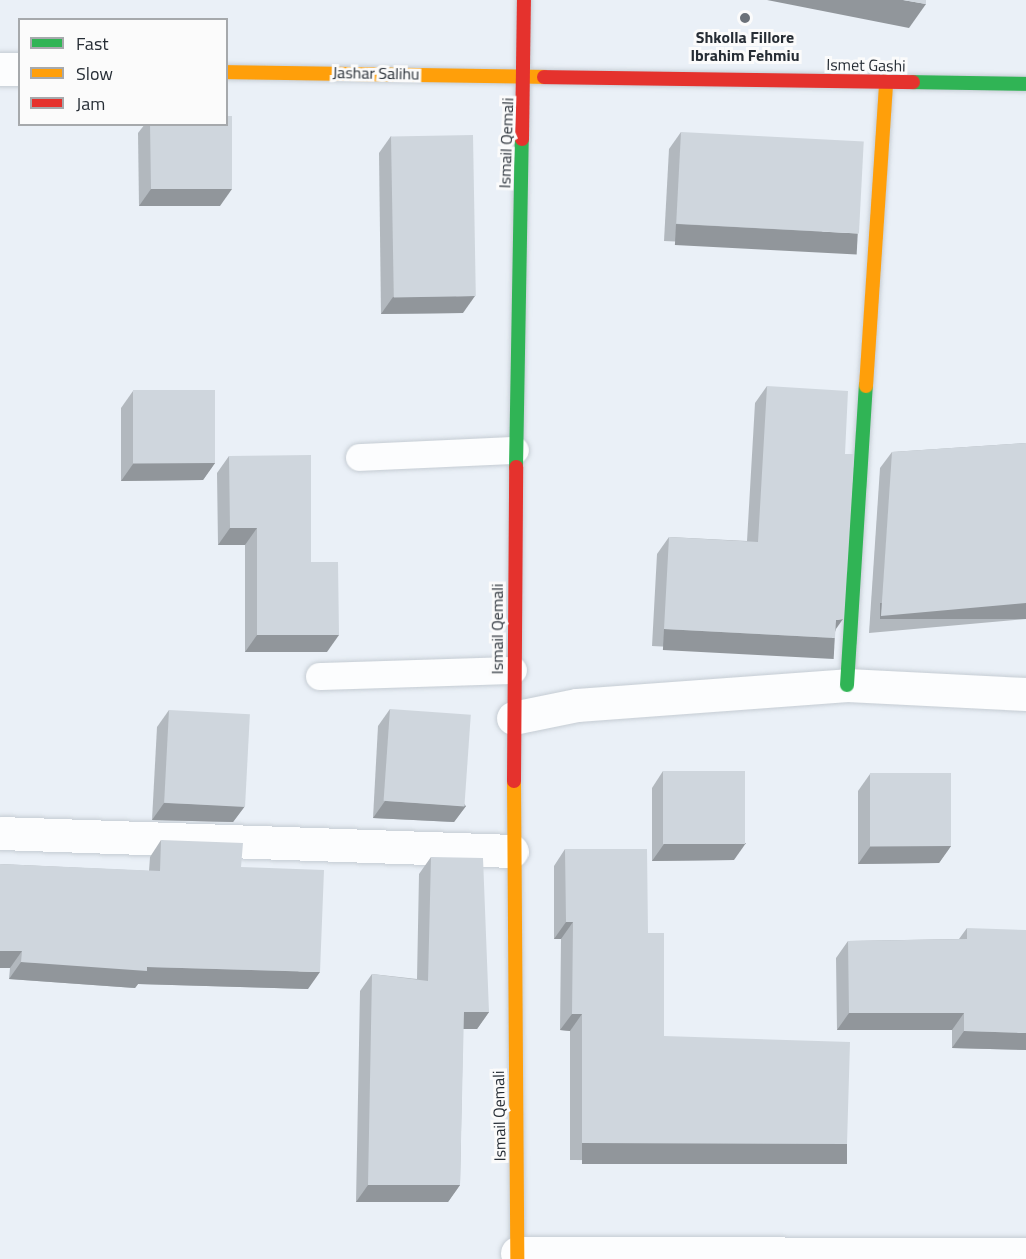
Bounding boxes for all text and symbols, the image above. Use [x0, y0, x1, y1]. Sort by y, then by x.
marker: Shkolla Fillore Ibrahim Fehmiu [738, 11, 752, 25]
legend [18, 18, 228, 126]
place label: Shkolla Fillore Ibrahim Fehmiu [691, 27, 799, 65]
text: Fast [76, 30, 109, 57]
street label: Ismet Gashi [826, 55, 906, 75]
text: Slow [76, 60, 113, 87]
street label: Jashar Salihu [332, 63, 420, 83]
text: Jam [76, 90, 105, 117]
street label: Ismail Qemali [495, 97, 517, 189]
street label: Ismail Qemali [487, 584, 507, 674]
street label: Ismail Qemali [489, 1070, 509, 1162]

